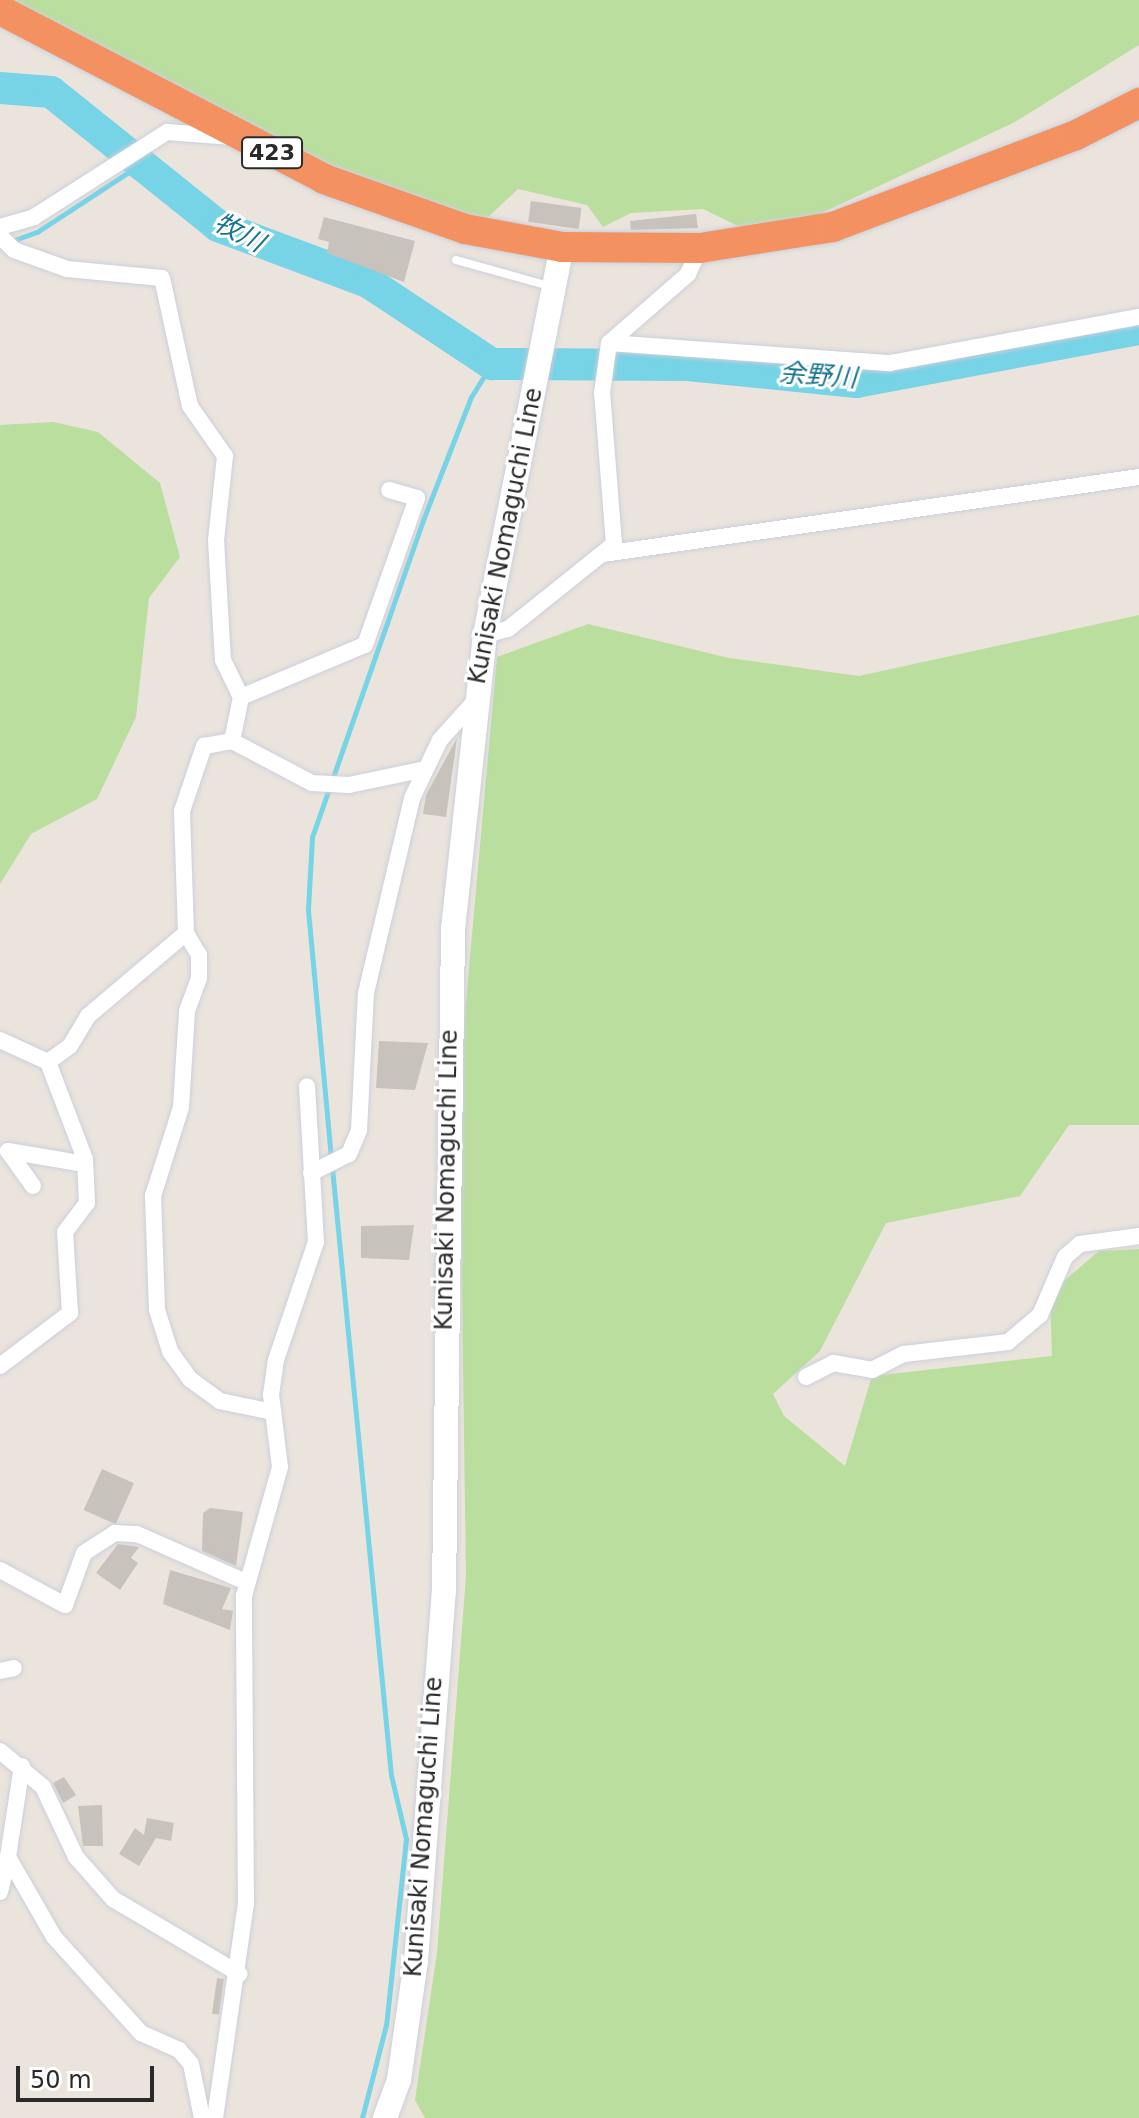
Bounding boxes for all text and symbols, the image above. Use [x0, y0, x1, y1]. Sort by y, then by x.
road number: 423 [240, 135, 304, 171]
water label: 牧川 [209, 207, 269, 259]
water label: 余野川 [778, 358, 858, 394]
street label: Kunisaki Nomaguchi Line [463, 386, 549, 686]
street label: Kunisaki Nomaguchi Line [430, 1029, 464, 1331]
street label: Kunisaki Nomaguchi Line [399, 1676, 449, 1978]
scale bar [20, 2050, 158, 2100]
text: 50 m [30, 2066, 92, 2094]

